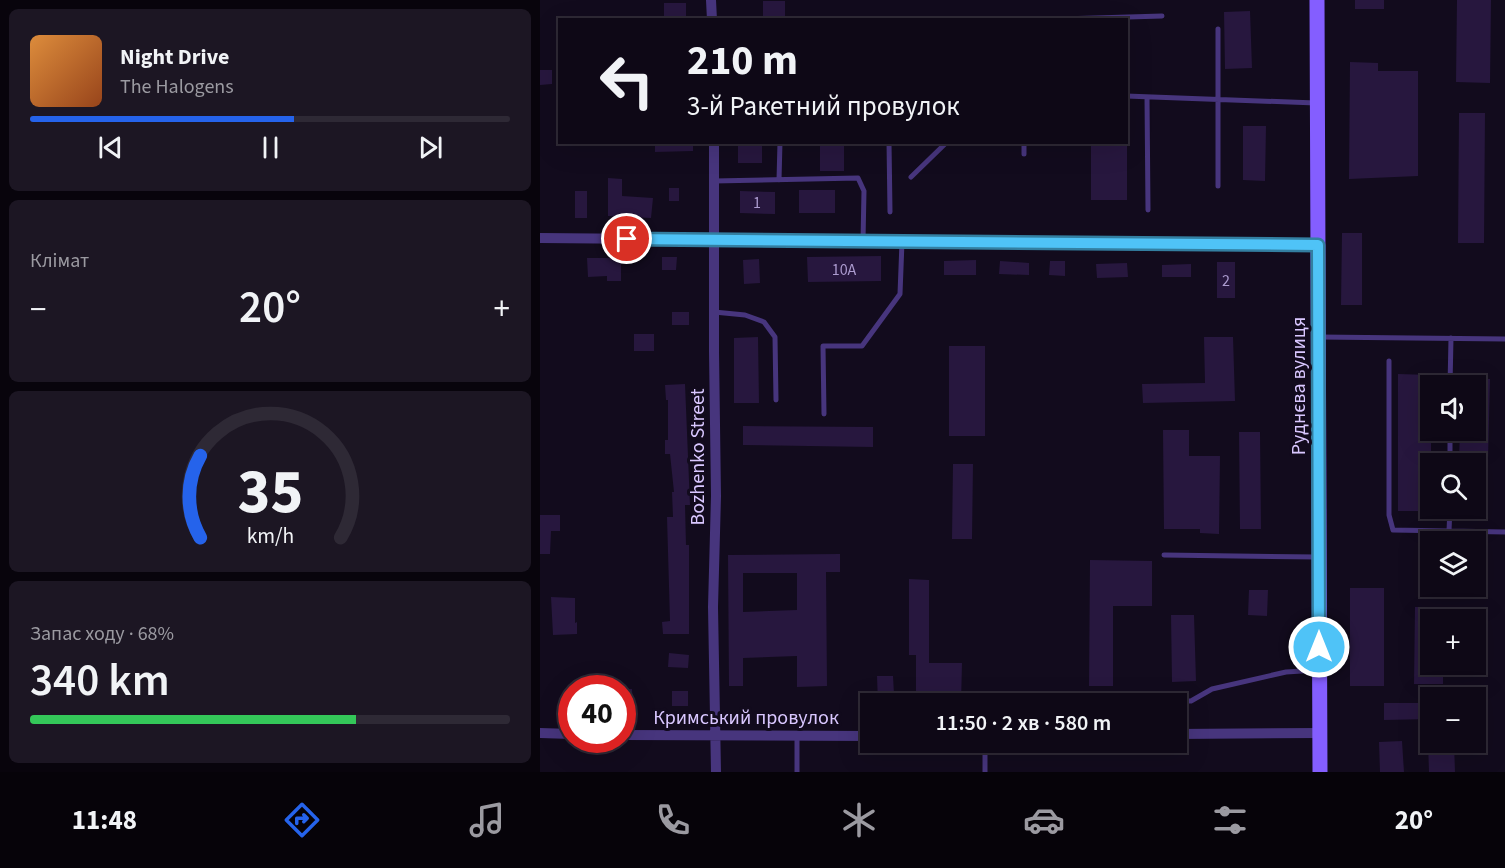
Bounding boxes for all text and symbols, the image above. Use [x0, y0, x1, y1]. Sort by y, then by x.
text: 210 m [687, 31, 798, 91]
text: Night Drive [120, 41, 229, 73]
icon: left [588, 42, 666, 120]
text: The Halogens [120, 73, 234, 101]
text: 3-й Ракетний провулок [687, 87, 960, 126]
icon: previous [94, 131, 127, 164]
icon: pause [254, 131, 287, 164]
icon: next [414, 131, 447, 164]
house number: 1 [753, 192, 761, 214]
pin [601, 213, 652, 264]
icon: arrive [610, 222, 643, 255]
text: Клімат [30, 247, 89, 275]
house number: 10А [832, 259, 857, 281]
house number: 2 [1222, 270, 1230, 292]
text: 20° [239, 276, 301, 340]
text: − [30, 286, 46, 333]
text: + [494, 286, 510, 333]
street label: Руднєва вулиця [1285, 317, 1313, 455]
map controls [1420, 375, 1486, 753]
button: sound [1420, 375, 1486, 441]
street label: Bozhenko Street [684, 388, 712, 526]
text: 35 [237, 449, 303, 538]
button: search [1420, 453, 1486, 519]
text: km/h [246, 522, 294, 553]
button: layers [1420, 531, 1486, 597]
button: + [1420, 609, 1486, 675]
position arrow [1287, 615, 1351, 679]
text: Запас ходу · 68% [30, 620, 174, 648]
text: 340 km [30, 649, 170, 713]
speed limit sign: 40 [558, 675, 636, 753]
button: − [1420, 687, 1486, 753]
street label: Кримський провулок [653, 704, 839, 732]
text: 11:50 · 2 хв · 580 m [936, 707, 1111, 739]
icon: directions [281, 799, 323, 841]
icon: music [466, 799, 508, 841]
icon: phone [652, 799, 694, 841]
icon: climate [838, 799, 880, 841]
icon: car [1023, 799, 1065, 841]
icon: filters [1209, 799, 1251, 841]
text: 11:48 [72, 801, 137, 840]
text: 20° [1395, 801, 1433, 840]

